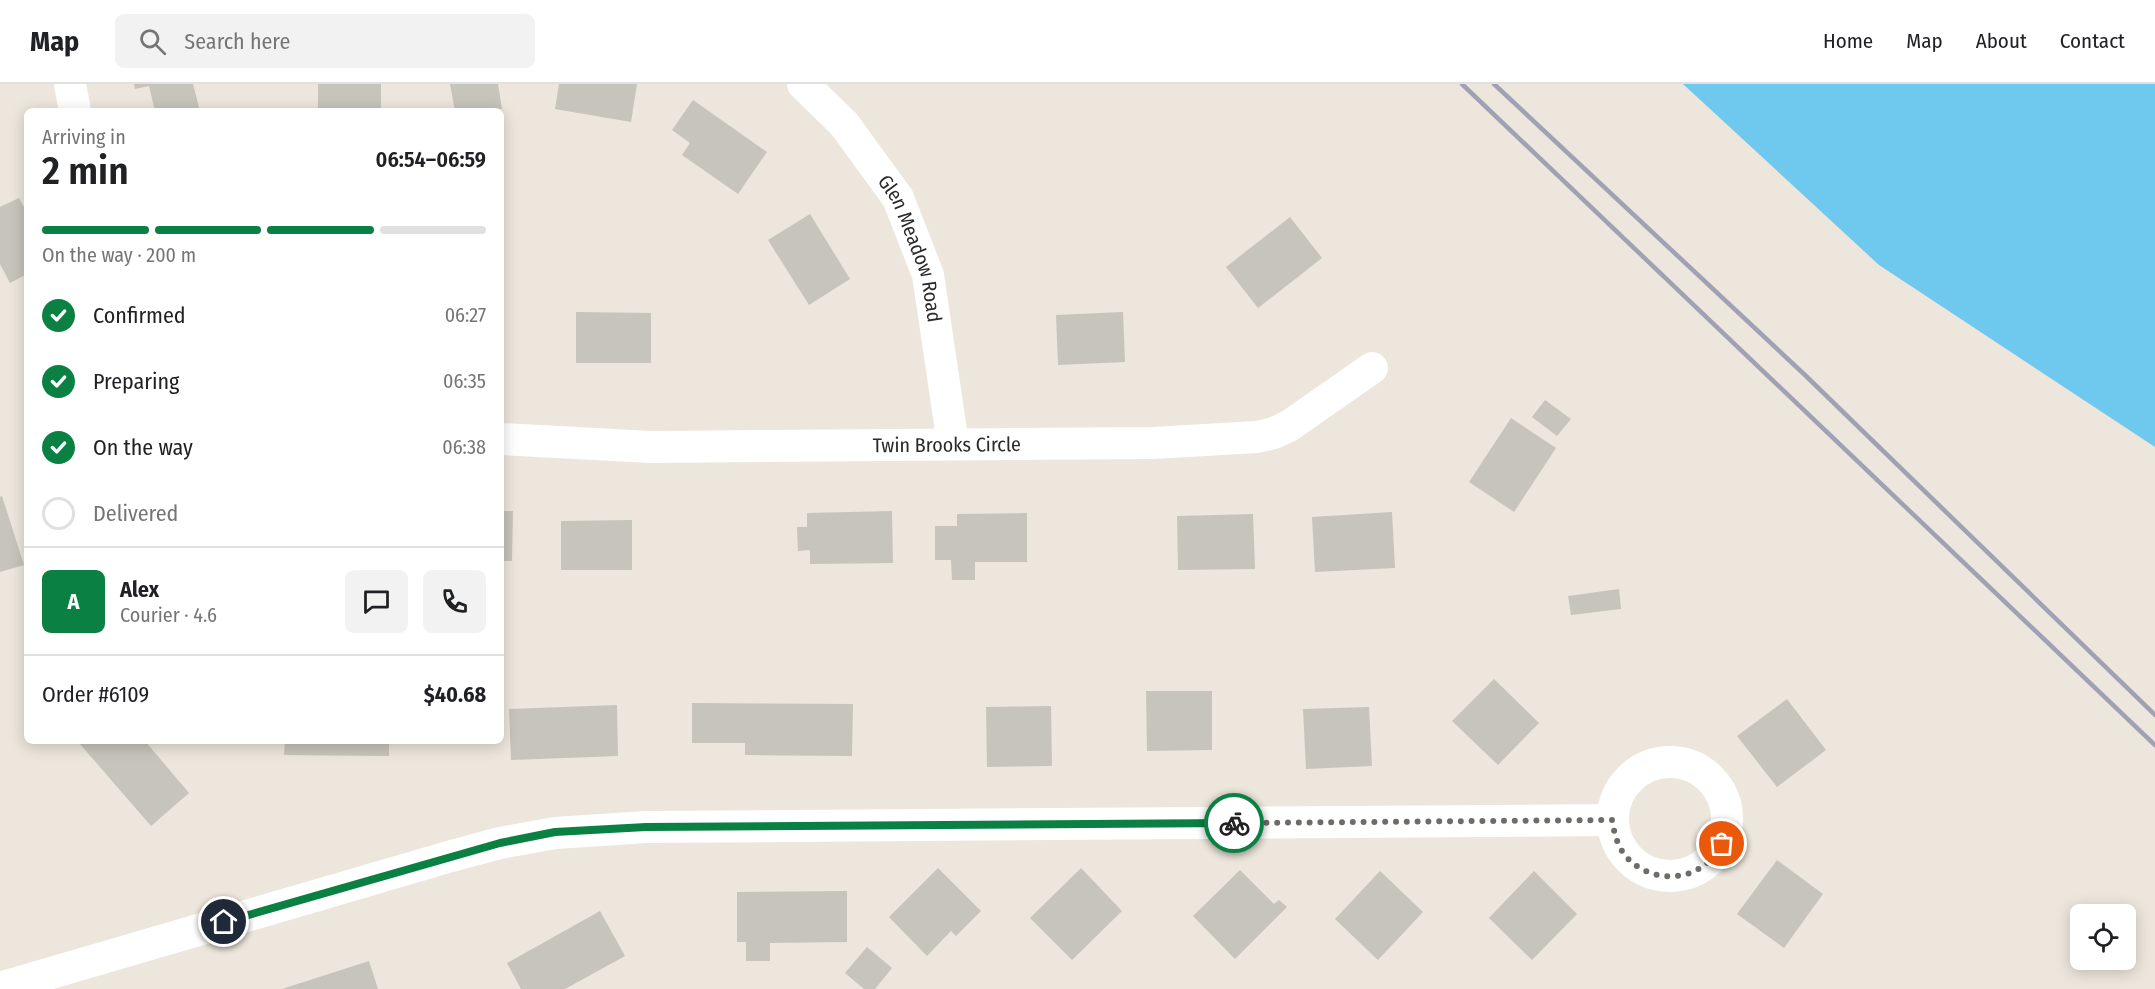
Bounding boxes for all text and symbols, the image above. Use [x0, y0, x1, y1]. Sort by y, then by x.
search box [115, 14, 535, 68]
text: Map [30, 25, 79, 58]
icon: search [136, 25, 169, 58]
text: Search here [184, 28, 290, 55]
text: Home [1823, 28, 1873, 54]
text: Map [1906, 28, 1943, 54]
text: About [1976, 28, 2027, 54]
text: Contact [2060, 28, 2125, 54]
text: Arriving in [42, 125, 126, 149]
text: 06:54–06:59 [376, 146, 486, 173]
text: 2 min [42, 148, 129, 194]
street label: Glen Meadow Road [873, 170, 947, 324]
text: On the way · 200 m [42, 243, 196, 267]
icon: check [42, 299, 75, 332]
text: Confirmed [93, 302, 186, 329]
text: 06:27 [445, 303, 486, 327]
icon: check [42, 365, 75, 398]
text: Preparing [93, 368, 179, 395]
text: 06:35 [443, 369, 486, 393]
icon: check [42, 431, 75, 464]
street label: Twin Brooks Circle [873, 432, 1021, 457]
text: On the way [93, 434, 193, 461]
text: 06:38 [442, 435, 486, 459]
text: Delivered [93, 500, 178, 527]
button: chat [345, 570, 408, 633]
button: phone [423, 570, 486, 633]
text: Alex [120, 576, 159, 603]
text: A [68, 588, 79, 615]
text: Courier · 4.6 [120, 603, 217, 627]
text: Order #6109 [42, 681, 149, 708]
text: $40.68 [424, 681, 486, 708]
courier [1204, 793, 1264, 853]
icon: bike [1218, 807, 1251, 840]
pin [1696, 818, 1747, 869]
icon: bag [1705, 827, 1738, 860]
pin [198, 896, 249, 947]
map controls [2070, 904, 2136, 970]
button: locate [2070, 904, 2136, 970]
icon: home [207, 905, 240, 938]

